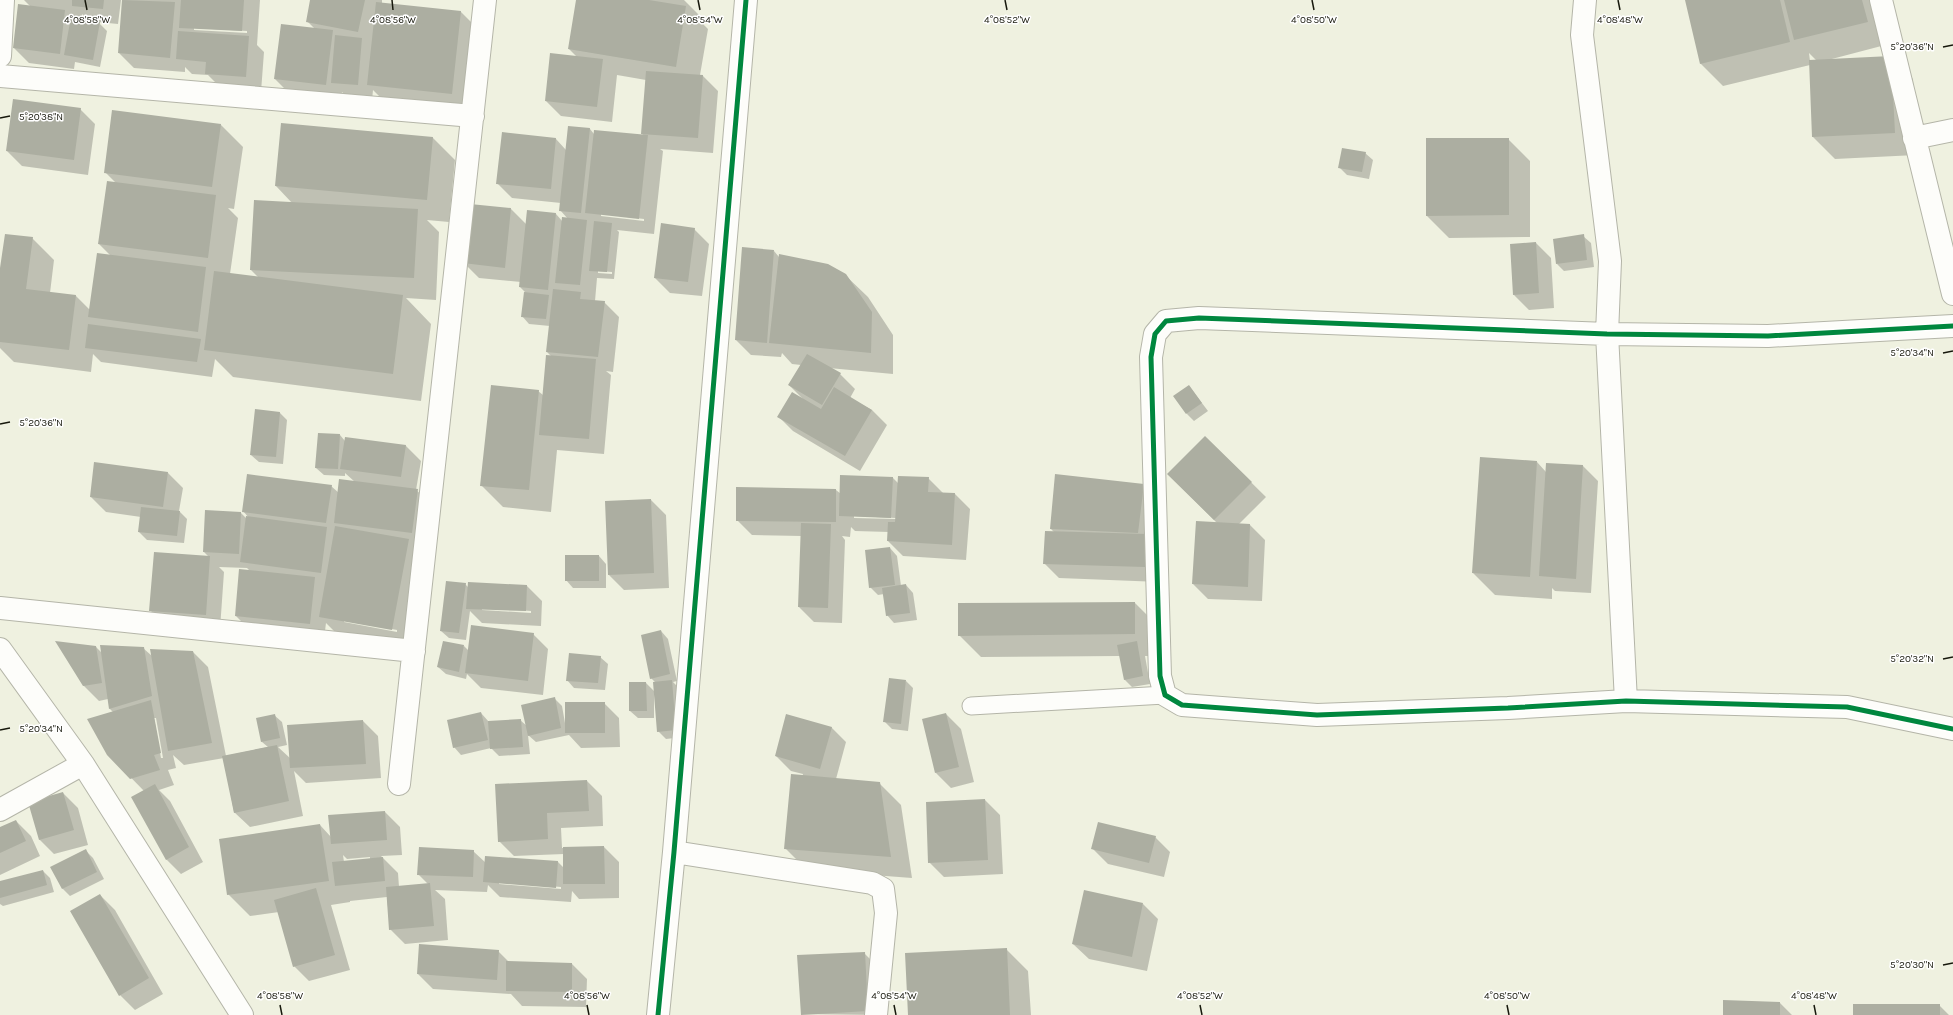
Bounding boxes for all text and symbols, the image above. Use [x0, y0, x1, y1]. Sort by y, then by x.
text: 4°08'58"W [64, 14, 110, 26]
text: 4°08'56"W [370, 14, 416, 26]
text: 4°08'54"W [677, 14, 723, 26]
text: 4°08'52"W [984, 14, 1030, 26]
text: 4°08'50"W [1291, 14, 1337, 26]
text: 4°08'48"W [1597, 14, 1643, 26]
text: 5°20'36"N [1890, 41, 1934, 53]
text: 5°20'38"N [19, 111, 63, 123]
text: 5°20'34"N [1890, 347, 1934, 359]
text: 5°20'36"N [19, 417, 63, 429]
text: 5°20'32"N [1890, 653, 1934, 665]
text: 5°20'34"N [19, 723, 63, 735]
text: 5°20'30"N [1890, 959, 1934, 971]
text: 4°08'58"W [257, 990, 303, 1002]
text: 4°08'56"W [564, 990, 610, 1002]
text: 4°08'54"W [871, 990, 917, 1002]
text: 4°08'52"W [1177, 990, 1223, 1002]
text: 4°08'50"W [1484, 990, 1530, 1002]
text: 4°08'48"W [1791, 990, 1837, 1002]

